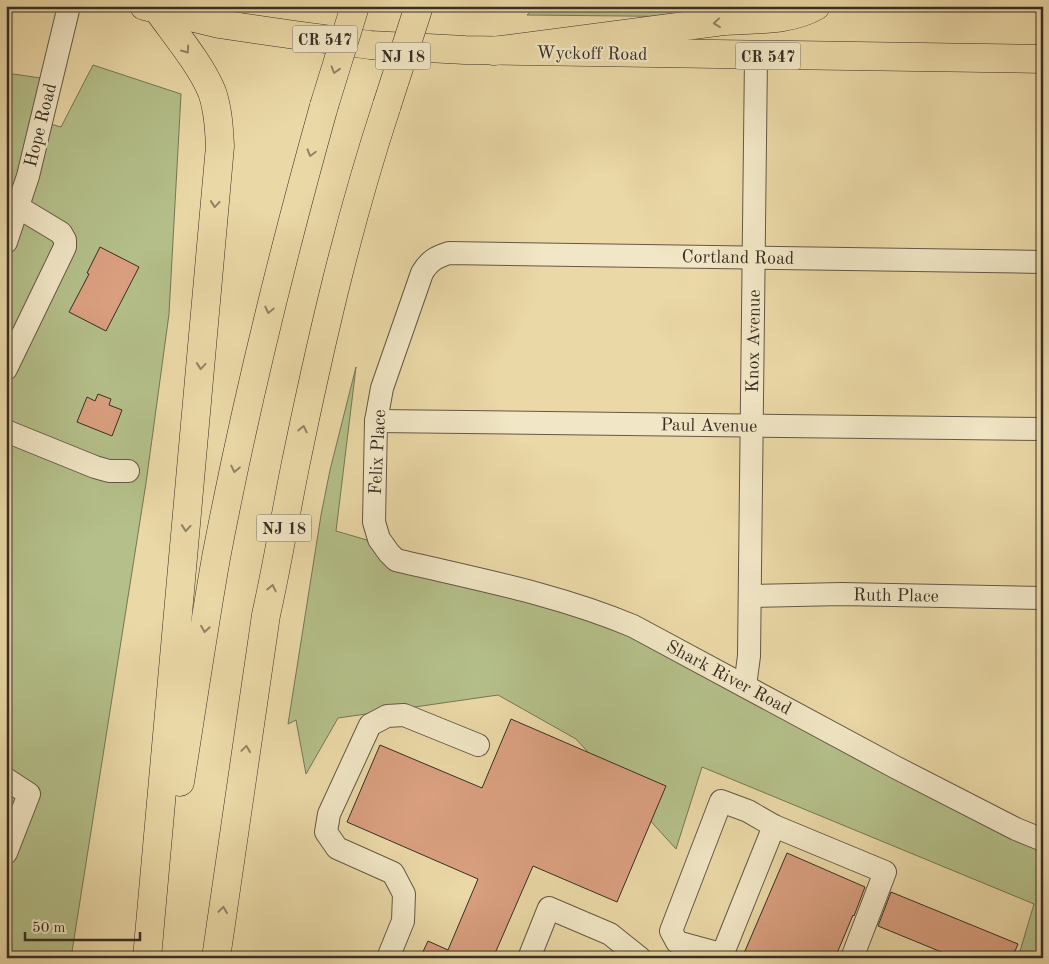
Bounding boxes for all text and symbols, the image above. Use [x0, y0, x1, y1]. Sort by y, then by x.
one-way arrow [713, 17, 721, 28]
road number: CR 547 [292, 26, 358, 52]
road number: NJ 18 [376, 42, 430, 70]
road number: CR 547 [736, 42, 800, 70]
one-way arrow [180, 44, 189, 54]
street label: Wyckoff Road [536, 44, 648, 64]
one-way arrow [331, 65, 341, 73]
street label: Hope Road [22, 81, 60, 169]
one-way arrow [306, 149, 316, 157]
one-way arrow [210, 201, 221, 209]
street label: Cortland Road [681, 248, 794, 268]
street label: Knox Avenue [744, 289, 764, 393]
one-way arrow [264, 306, 275, 315]
one-way arrow [195, 362, 206, 370]
street label: Felix Place [367, 409, 389, 495]
street label: Paul Avenue [660, 416, 758, 436]
one-way arrow [298, 425, 308, 433]
one-way arrow [230, 465, 240, 474]
road number: NJ 18 [256, 514, 312, 542]
one-way arrow [181, 524, 192, 532]
one-way arrow [266, 584, 277, 593]
street label: Ruth Place [853, 586, 939, 606]
one-way arrow [200, 624, 210, 633]
street label: Shark River Road [663, 637, 794, 718]
one-way arrow [241, 744, 251, 753]
one-way arrow [217, 905, 227, 914]
scale bar [25, 909, 140, 941]
text: 50 m [32, 921, 66, 936]

